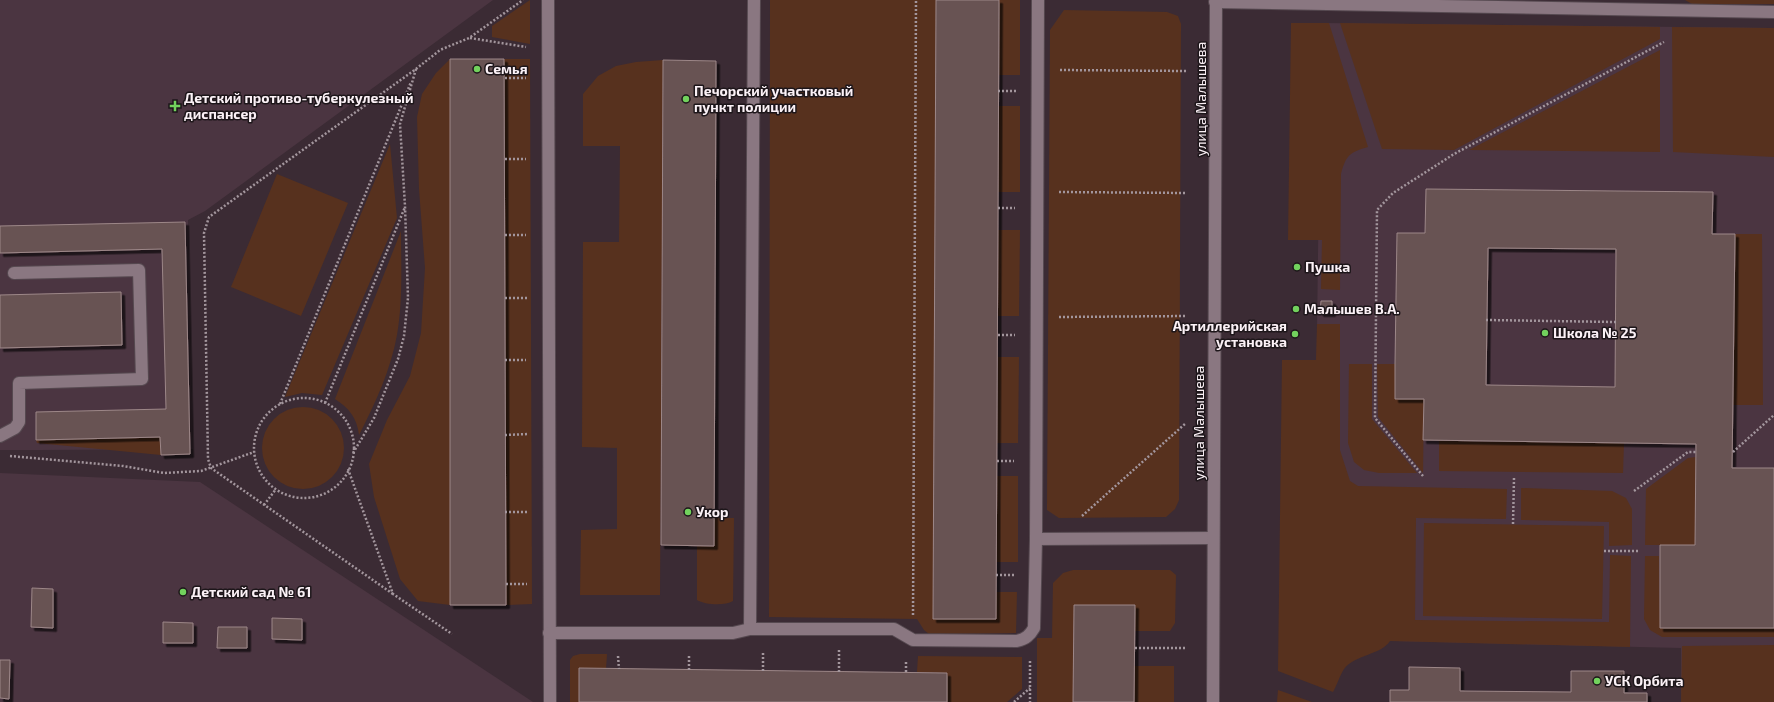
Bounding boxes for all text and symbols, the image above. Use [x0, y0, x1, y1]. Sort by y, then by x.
street label: улица Малышева [1192, 42, 1209, 156]
place label: Семья [485, 60, 528, 77]
marker: Семья [472, 64, 482, 74]
place label: Печорский участковый пункт полиции [694, 82, 853, 115]
place label: Детский противо-туберкулезный диспансер [184, 89, 414, 122]
marker: Печорский участковый пункт полиции [681, 94, 691, 104]
marker: Детский противо-туберкулезный диспансер [169, 100, 181, 112]
place label: Пушка [1305, 258, 1350, 275]
marker: Пушка [1292, 262, 1302, 272]
place label: Малышев В.А. [1304, 300, 1400, 317]
marker: Малышев В.А. [1291, 304, 1301, 314]
place label: Артиллерийская установка [1173, 317, 1287, 350]
place label: Школа № 25 [1553, 324, 1637, 341]
marker: Школа № 25 [1540, 328, 1550, 338]
marker: Артиллерийская установка [1290, 329, 1300, 339]
street label: улица Малышева [1190, 366, 1207, 480]
place label: Укор [696, 503, 728, 520]
marker: Укор [683, 507, 693, 517]
place label: Детский сад № 61 [191, 583, 311, 600]
marker: Детский сад № 61 [178, 587, 188, 597]
place label: УСК Орбита [1605, 672, 1684, 689]
marker: УСК Орбита [1592, 676, 1602, 686]

